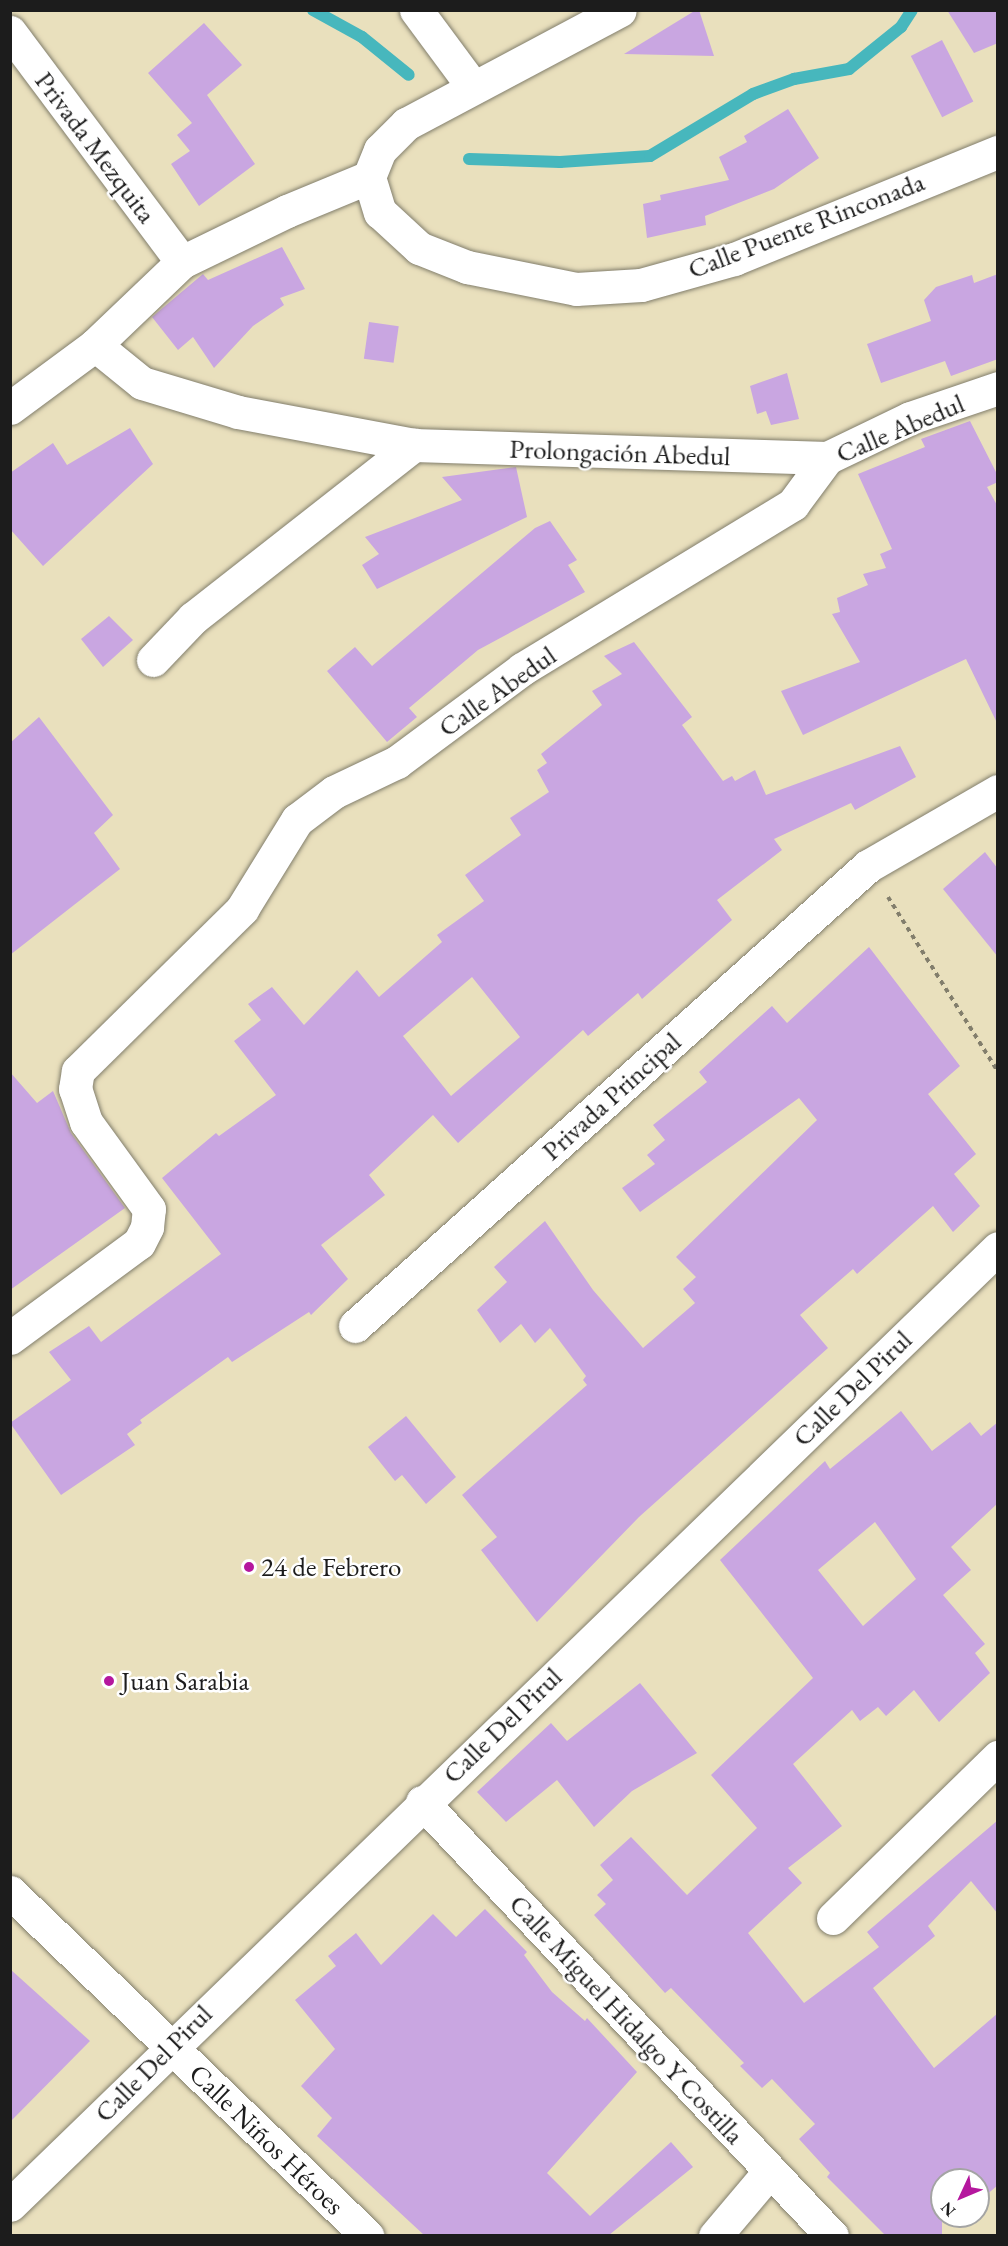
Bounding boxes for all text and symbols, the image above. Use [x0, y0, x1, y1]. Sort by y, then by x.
street label: Privada Mezquita [29, 65, 163, 229]
street label: Calle Puente Rinconada [683, 165, 929, 285]
street label: Calle Abedul [831, 387, 969, 469]
street label: Prolongación Abedul [509, 432, 731, 472]
street label: Calle Abedul [432, 639, 562, 743]
street label: Privada Principal [535, 1025, 687, 1167]
street label: Calle Del Pirul [786, 1323, 918, 1453]
place label: 24 de Febrero [261, 1551, 401, 1583]
marker: 24 de Febrero [242, 1560, 256, 1574]
street label: Calle Del Pirul [436, 1660, 568, 1790]
place label: Juan Sarabia [121, 1665, 249, 1697]
marker: Juan Sarabia [102, 1674, 116, 1688]
street label: Calle Miguel Hidalgo Y Costilla [503, 1888, 751, 2150]
street label: Calle Del Pirul [88, 1998, 218, 2128]
street label: Calle Niños Héroes [183, 2057, 351, 2221]
north arrow [930, 2168, 990, 2228]
text: N [936, 2198, 960, 2221]

